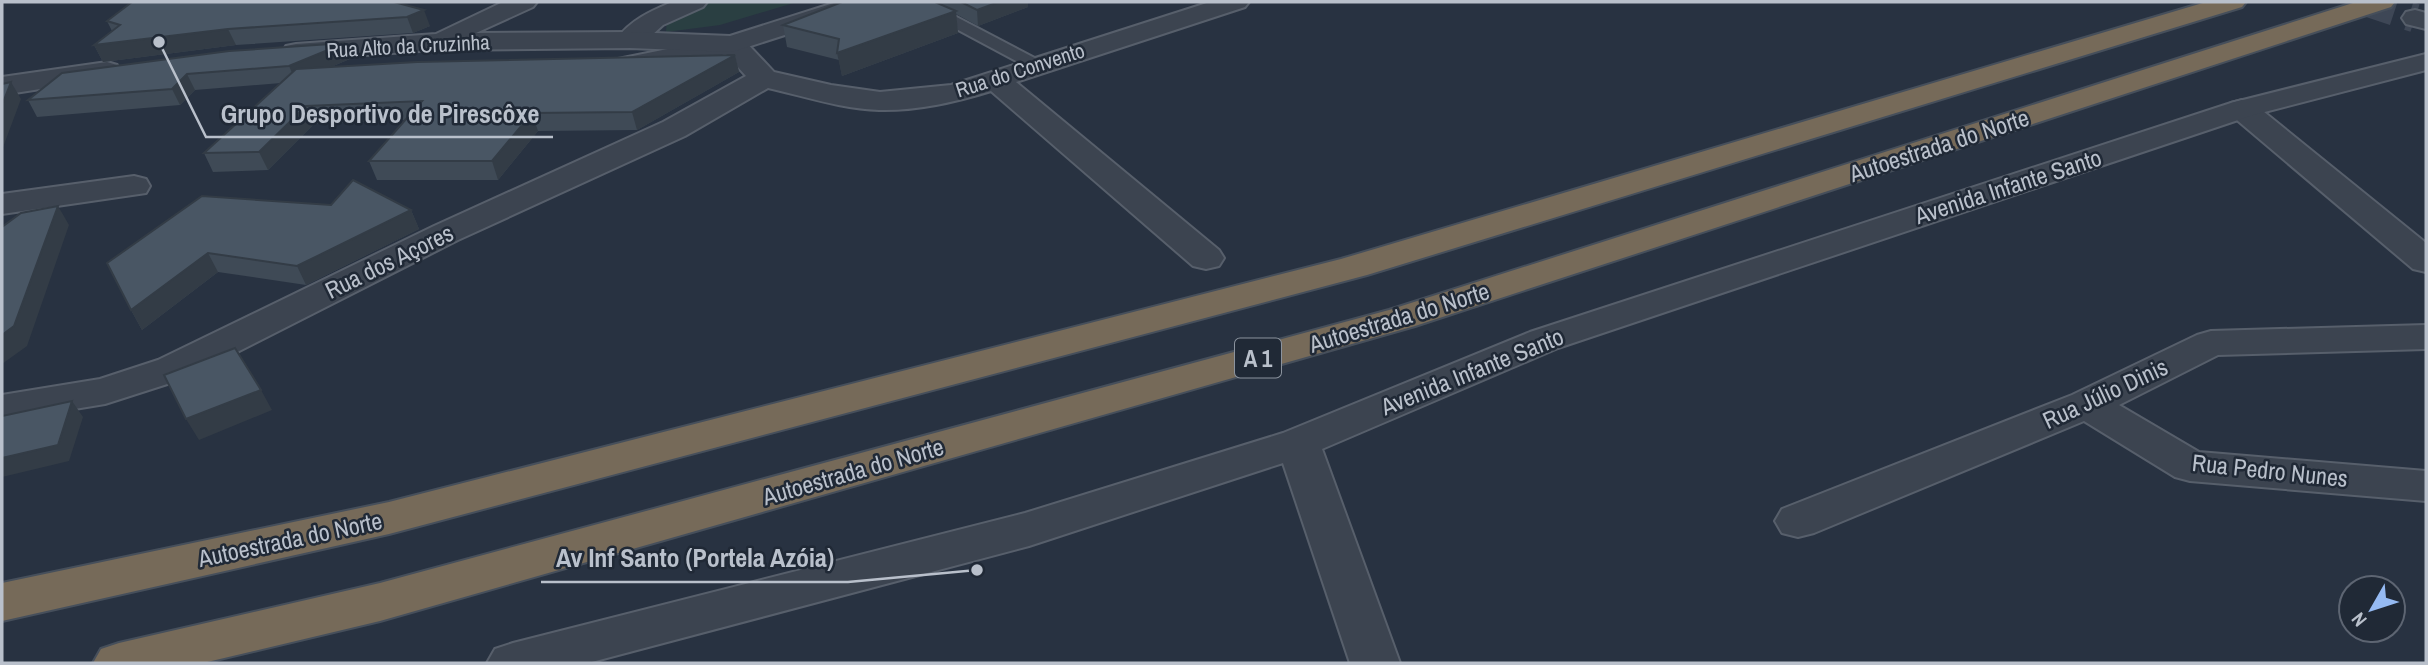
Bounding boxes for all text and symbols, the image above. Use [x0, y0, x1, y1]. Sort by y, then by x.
street label: Rua Alto da Cruzinha [326, 27, 491, 65]
street label: Rua do Convento [952, 36, 1088, 104]
callout: Grupo Desportivo de Pirescôxe [206, 90, 553, 137]
text: Grupo Desportivo de Pirescôxe [221, 96, 539, 131]
street label: Autoestrada do Norte [1844, 101, 2033, 189]
street label: Avenida Infante Santo [1910, 141, 2105, 232]
street label: Rua dos Açores [320, 216, 458, 306]
street label: Autoestrada do Norte [1304, 274, 1493, 360]
street label: Avenida Infante Santo [1375, 320, 1568, 423]
road number: A 1 [1235, 338, 1281, 378]
street label: Rua Júlio Dinis [2037, 350, 2173, 436]
street label: Autoestrada do Norte [758, 430, 947, 512]
street label: Rua Pedro Nunes [2191, 446, 2349, 494]
street label: Autoestrada do Norte [194, 504, 385, 574]
callout: Av Inf Santo (Portela Azóia) [541, 535, 848, 582]
text: Av Inf Santo (Portela Azóia) [556, 540, 834, 575]
north arrow [2337, 574, 2407, 644]
text: N [2345, 607, 2372, 632]

